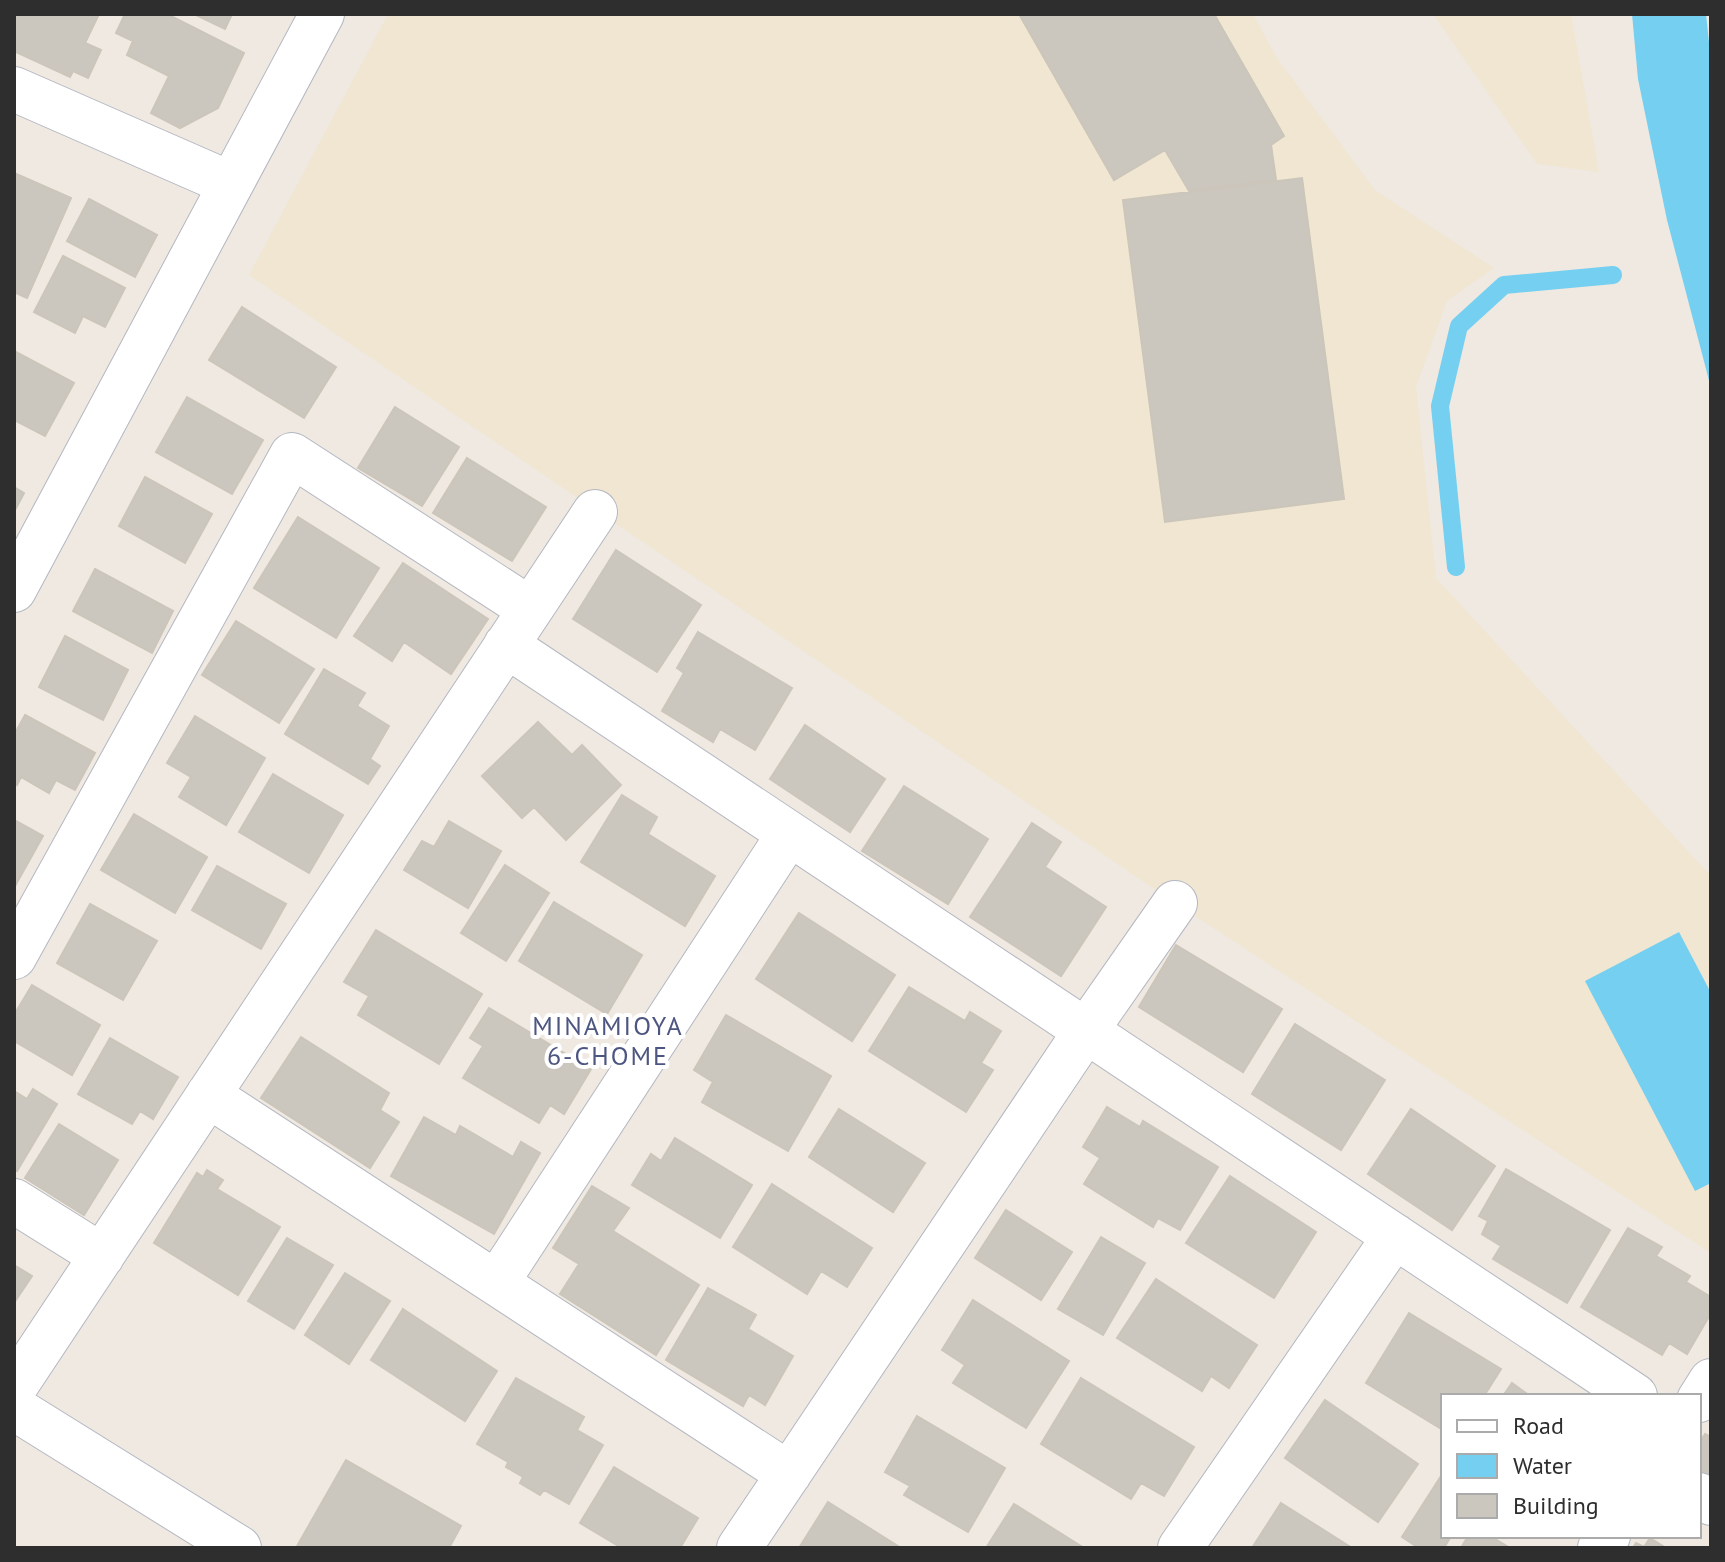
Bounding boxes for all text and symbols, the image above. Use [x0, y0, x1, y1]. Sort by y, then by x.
district label: MINAMIOYA 6-CHOME [532, 1009, 684, 1072]
legend [1441, 1394, 1701, 1538]
text: Road [1513, 1410, 1564, 1441]
text: Water [1513, 1450, 1572, 1481]
text: Building [1513, 1490, 1599, 1521]

